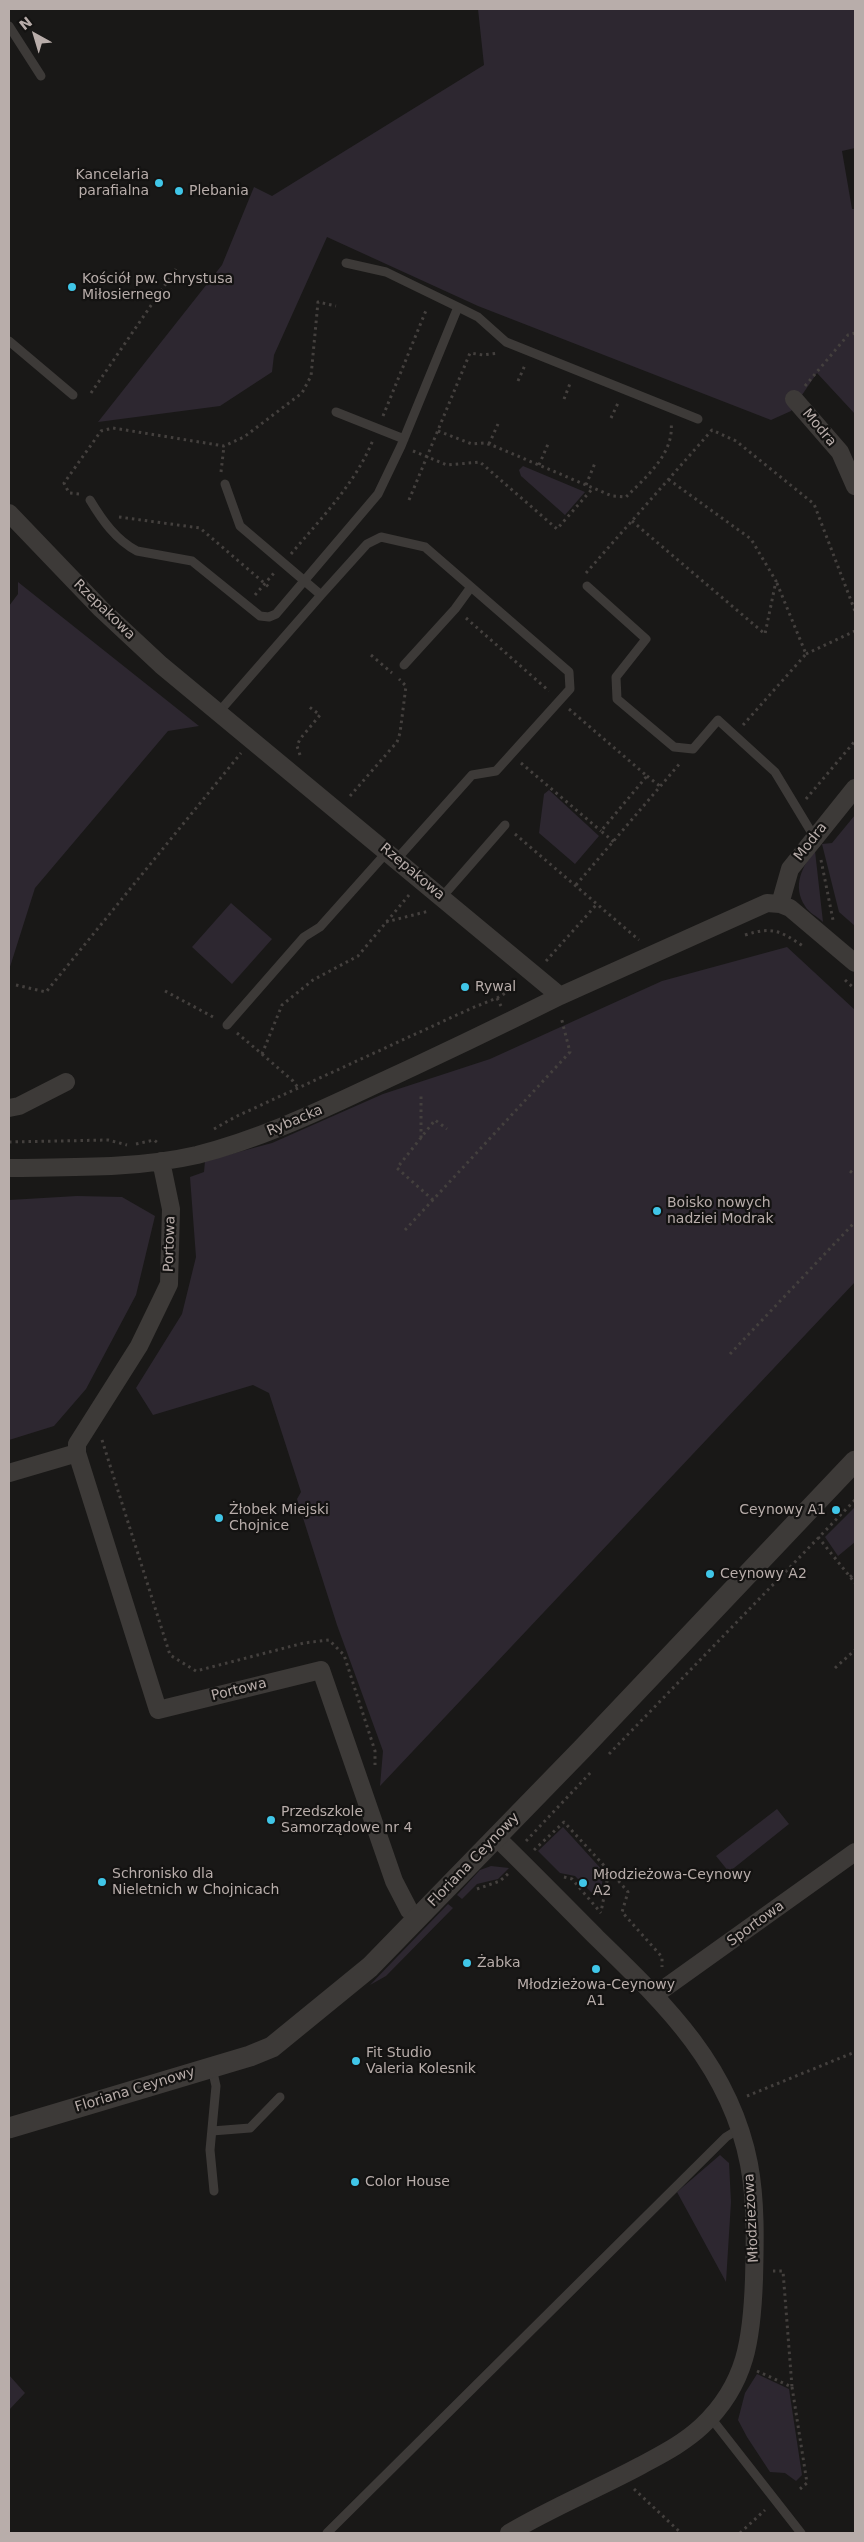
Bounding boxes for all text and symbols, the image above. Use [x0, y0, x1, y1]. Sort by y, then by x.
north arrow [10, 10, 60, 60]
text: N [16, 13, 35, 33]
place label: Kancelaria parafialna [76, 167, 149, 200]
marker: Kancelaria parafialna [153, 177, 165, 189]
place label: Plebania [189, 183, 249, 199]
marker: Plebania [173, 185, 185, 197]
place label: Kościół pw. Chrystusa Miłosiernego [82, 271, 233, 304]
marker: Kościół pw. Chrystusa Miłosiernego [66, 281, 78, 293]
street label: Modra [798, 406, 840, 450]
street label: Rzepakowa [70, 576, 138, 644]
street label: Modra [791, 820, 831, 864]
street label: Rzepakowa [376, 840, 448, 904]
place label: Rywal [475, 979, 516, 995]
marker: Rywal [459, 981, 471, 993]
street label: Rybacka [265, 1102, 325, 1140]
place label: Boisko nowych nadziei Modrak [667, 1195, 774, 1228]
marker: Boisko nowych nadziei Modrak [651, 1205, 663, 1217]
street label: Portowa [161, 1216, 179, 1272]
place label: Żłobek Miejski Chojnice [229, 1502, 329, 1534]
place label: Ceynowy A1 [739, 1502, 826, 1518]
marker: Ceynowy A1 [830, 1504, 842, 1516]
marker: Żłobek Miejski Chojnice [213, 1512, 225, 1524]
place label: Ceynowy A2 [720, 1566, 807, 1582]
marker: Ceynowy A2 [704, 1568, 716, 1580]
street label: Portowa [210, 1675, 268, 1705]
place label: Przedszkole Samorządowe nr 4 [281, 1804, 412, 1836]
street label: Floriana Ceynowy [425, 1809, 523, 1911]
marker: Przedszkole Samorządowe nr 4 [265, 1814, 277, 1826]
place label: Schronisko dla Nieletnich w Chojnicach [112, 1866, 279, 1898]
place label: Młodzieżowa-Ceynowy A2 [593, 1867, 751, 1900]
marker: Schronisko dla Nieletnich w Chojnicach [96, 1876, 108, 1888]
marker: Młodzieżowa-Ceynowy A2 [577, 1877, 589, 1889]
street label: Sportowa [724, 1898, 788, 1950]
place label: Żabka [477, 1955, 520, 1971]
marker: Żabka [461, 1957, 473, 1969]
marker: Młodzieżowa-Ceynowy A1 [590, 1963, 602, 1975]
place label: Młodzieżowa-Ceynowy A1 [517, 1977, 675, 2010]
place label: Fit Studio Valeria Kolesnik [366, 2045, 476, 2078]
marker: Fit Studio Valeria Kolesnik [350, 2055, 362, 2067]
street label: Floriana Ceynowy [73, 2064, 197, 2116]
street label: Młodzieżowa [741, 2173, 763, 2263]
place label: Color House [365, 2174, 450, 2190]
marker: Color House [349, 2176, 361, 2188]

